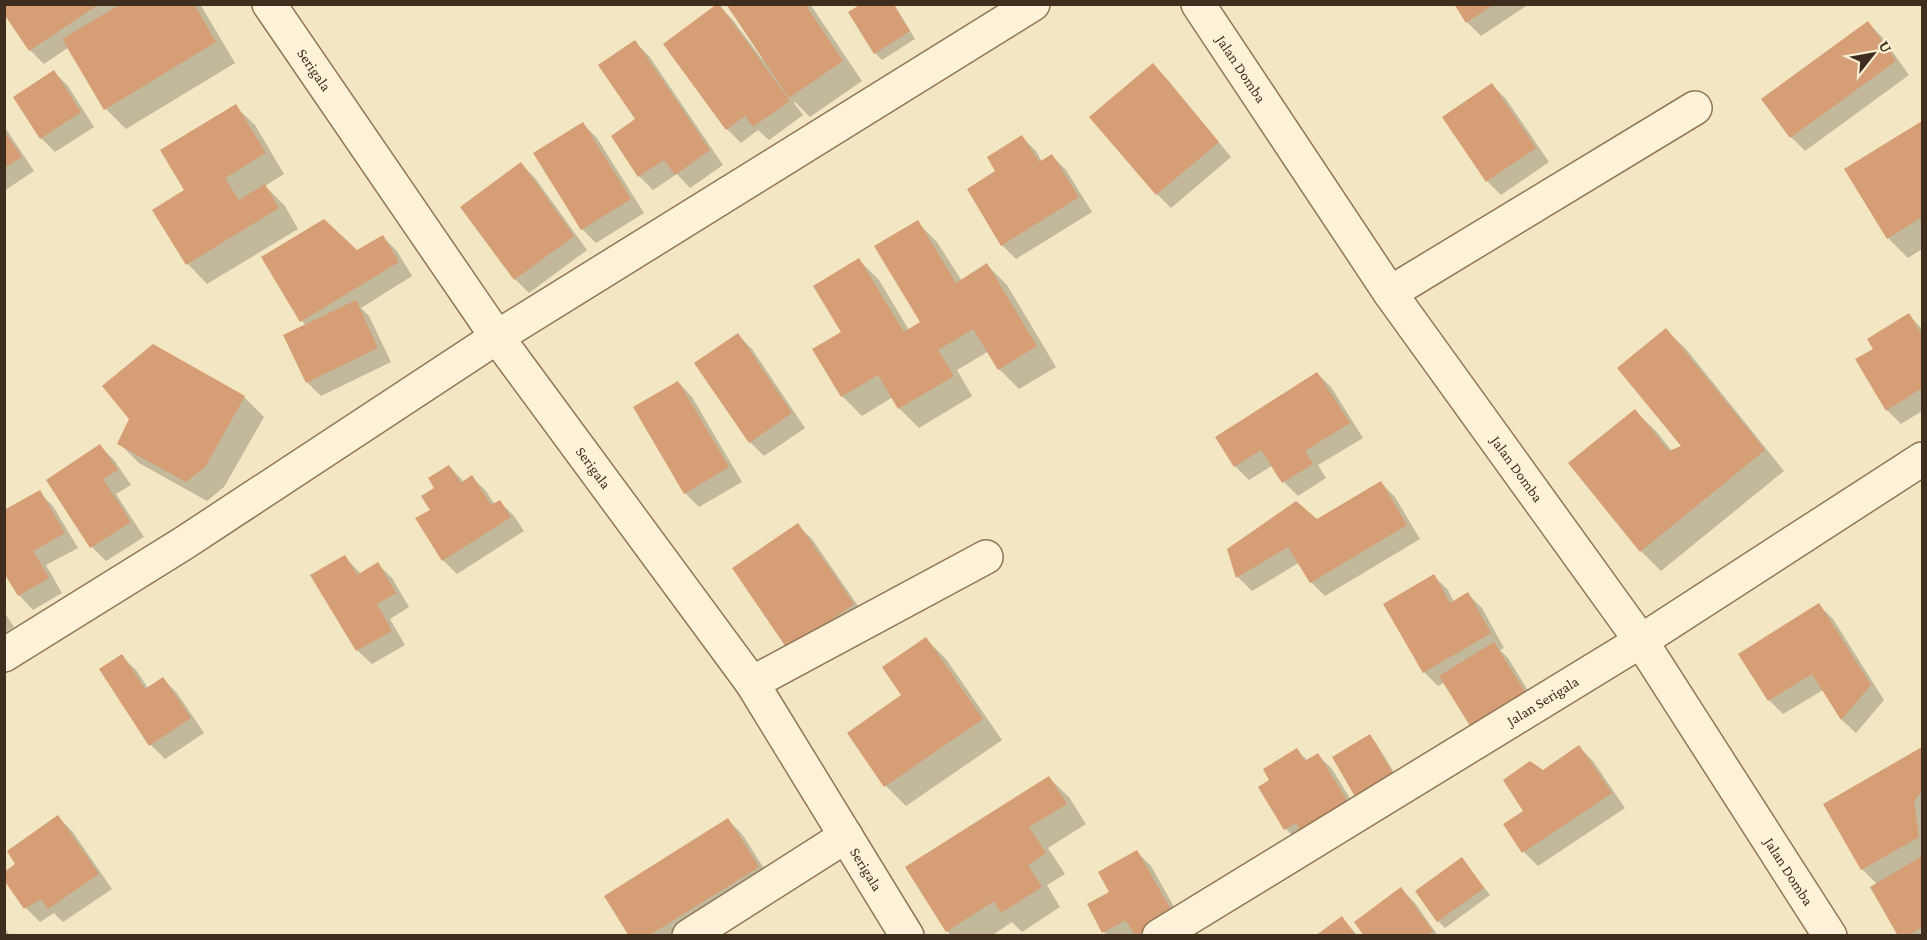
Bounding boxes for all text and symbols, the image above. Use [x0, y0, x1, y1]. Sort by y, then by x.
north arrow [1843, 24, 1903, 84]
street label: Jalan Domba [1211, 31, 1269, 106]
text: U [1875, 37, 1896, 56]
street label: Serigala [294, 46, 334, 94]
street label: Jalan Domba [1486, 431, 1546, 505]
street label: Serigala [573, 444, 614, 492]
street label: Jalan Serigala [1502, 673, 1582, 731]
street label: Jalan Domba [1759, 833, 1816, 909]
street label: Serigala [847, 845, 886, 894]

